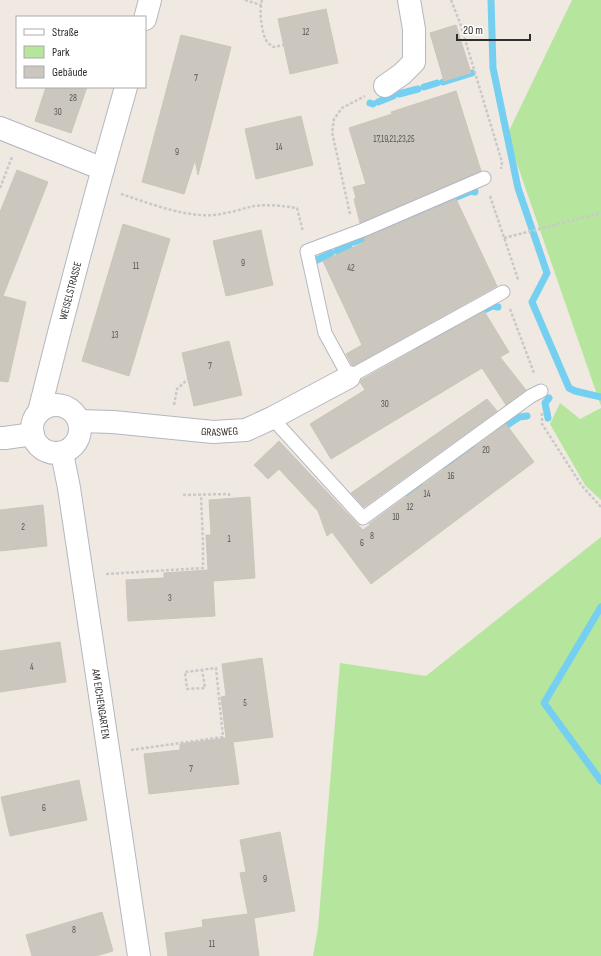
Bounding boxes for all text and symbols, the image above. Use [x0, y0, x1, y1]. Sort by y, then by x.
legend [16, 16, 146, 88]
scale bar [457, 16, 530, 42]
text: 20 m [463, 23, 483, 38]
text: Straße [52, 25, 79, 40]
house number: 12 [303, 27, 310, 38]
text: Park [52, 45, 70, 60]
text: Gebäude [52, 65, 87, 80]
house number: 7 [194, 73, 198, 84]
house number: 28 [69, 93, 77, 104]
house number: 30 [54, 107, 62, 118]
house number: 17,19,21,23,25 [373, 134, 415, 145]
house number: 14 [276, 142, 283, 153]
house number: 9 [175, 147, 179, 158]
house number: 9 [241, 258, 245, 269]
street label: WEISELSTRASSE [57, 260, 84, 322]
house number: 11 [133, 261, 140, 272]
house number: 42 [347, 263, 355, 274]
house number: 13 [112, 330, 119, 341]
house number: 7 [208, 361, 212, 372]
house number: 30 [381, 399, 389, 410]
street label: GRASWEG [200, 424, 238, 439]
house number: 20 [482, 445, 490, 456]
house number: 16 [447, 471, 455, 482]
house number: 14 [424, 489, 431, 500]
house number: 12 [407, 502, 414, 513]
house number: 10 [392, 512, 400, 523]
house number: 2 [21, 522, 25, 533]
house number: 8 [370, 531, 374, 542]
house number: 1 [227, 534, 231, 545]
house number: 6 [360, 538, 364, 549]
house number: 3 [168, 593, 172, 604]
house number: 4 [30, 662, 34, 673]
street label: AM EICHENGARTEN [89, 667, 112, 740]
house number: 5 [243, 698, 247, 709]
house number: 7 [189, 764, 193, 775]
house number: 6 [42, 803, 46, 814]
house number: 9 [263, 874, 267, 885]
house number: 8 [72, 925, 76, 936]
house number: 11 [209, 939, 216, 950]

